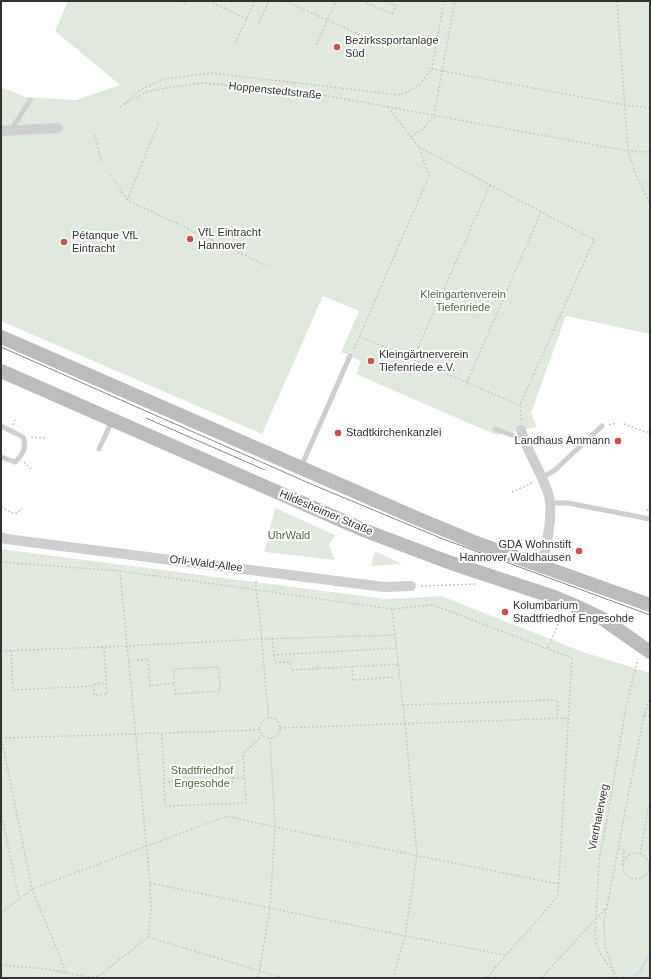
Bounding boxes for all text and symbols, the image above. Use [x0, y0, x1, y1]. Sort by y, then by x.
place label: Bezirkssportanlage Süd [345, 34, 439, 60]
marker: Bezirkssportanlage Süd [332, 42, 342, 52]
street label: Hoppenstedtstraße [228, 80, 322, 102]
place label: VfL Eintracht Hannover [198, 226, 261, 252]
place label: Pétanque VfL Eintracht [72, 229, 139, 255]
marker: VfL Eintracht Hannover [185, 234, 195, 244]
marker: Pétanque VfL Eintracht [59, 237, 69, 247]
park label: Kleingartenverein Tiefenriede [420, 288, 506, 314]
place label: Kleingärtnerverein Tiefenriede e.V. [379, 348, 468, 374]
marker: Kleingärtnerverein Tiefenriede e.V. [366, 356, 376, 366]
place label: Stadtkirchenkanzlei [346, 426, 441, 440]
marker: Stadtkirchenkanzlei [333, 428, 343, 438]
place label: Landhaus Ammann [515, 434, 610, 448]
marker: Landhaus Ammann [613, 436, 623, 446]
street label: Hildesheimer Straße [277, 487, 375, 539]
park label: UhrWald [268, 529, 310, 543]
place label: GDA Wohnstift Hannover Waldhausen [460, 538, 571, 564]
marker: GDA Wohnstift Hannover Waldhausen [574, 546, 584, 556]
street label: Orli-Wald-Allee [169, 553, 243, 575]
place label: Kolumbarium Stadtfriedhof Engesohde [513, 599, 634, 625]
marker: Kolumbarium Stadtfriedhof Engesohde [500, 607, 510, 617]
park label: Stadtfriedhof Engesohde [171, 764, 233, 790]
street label: Vierthalerweg [586, 783, 612, 851]

